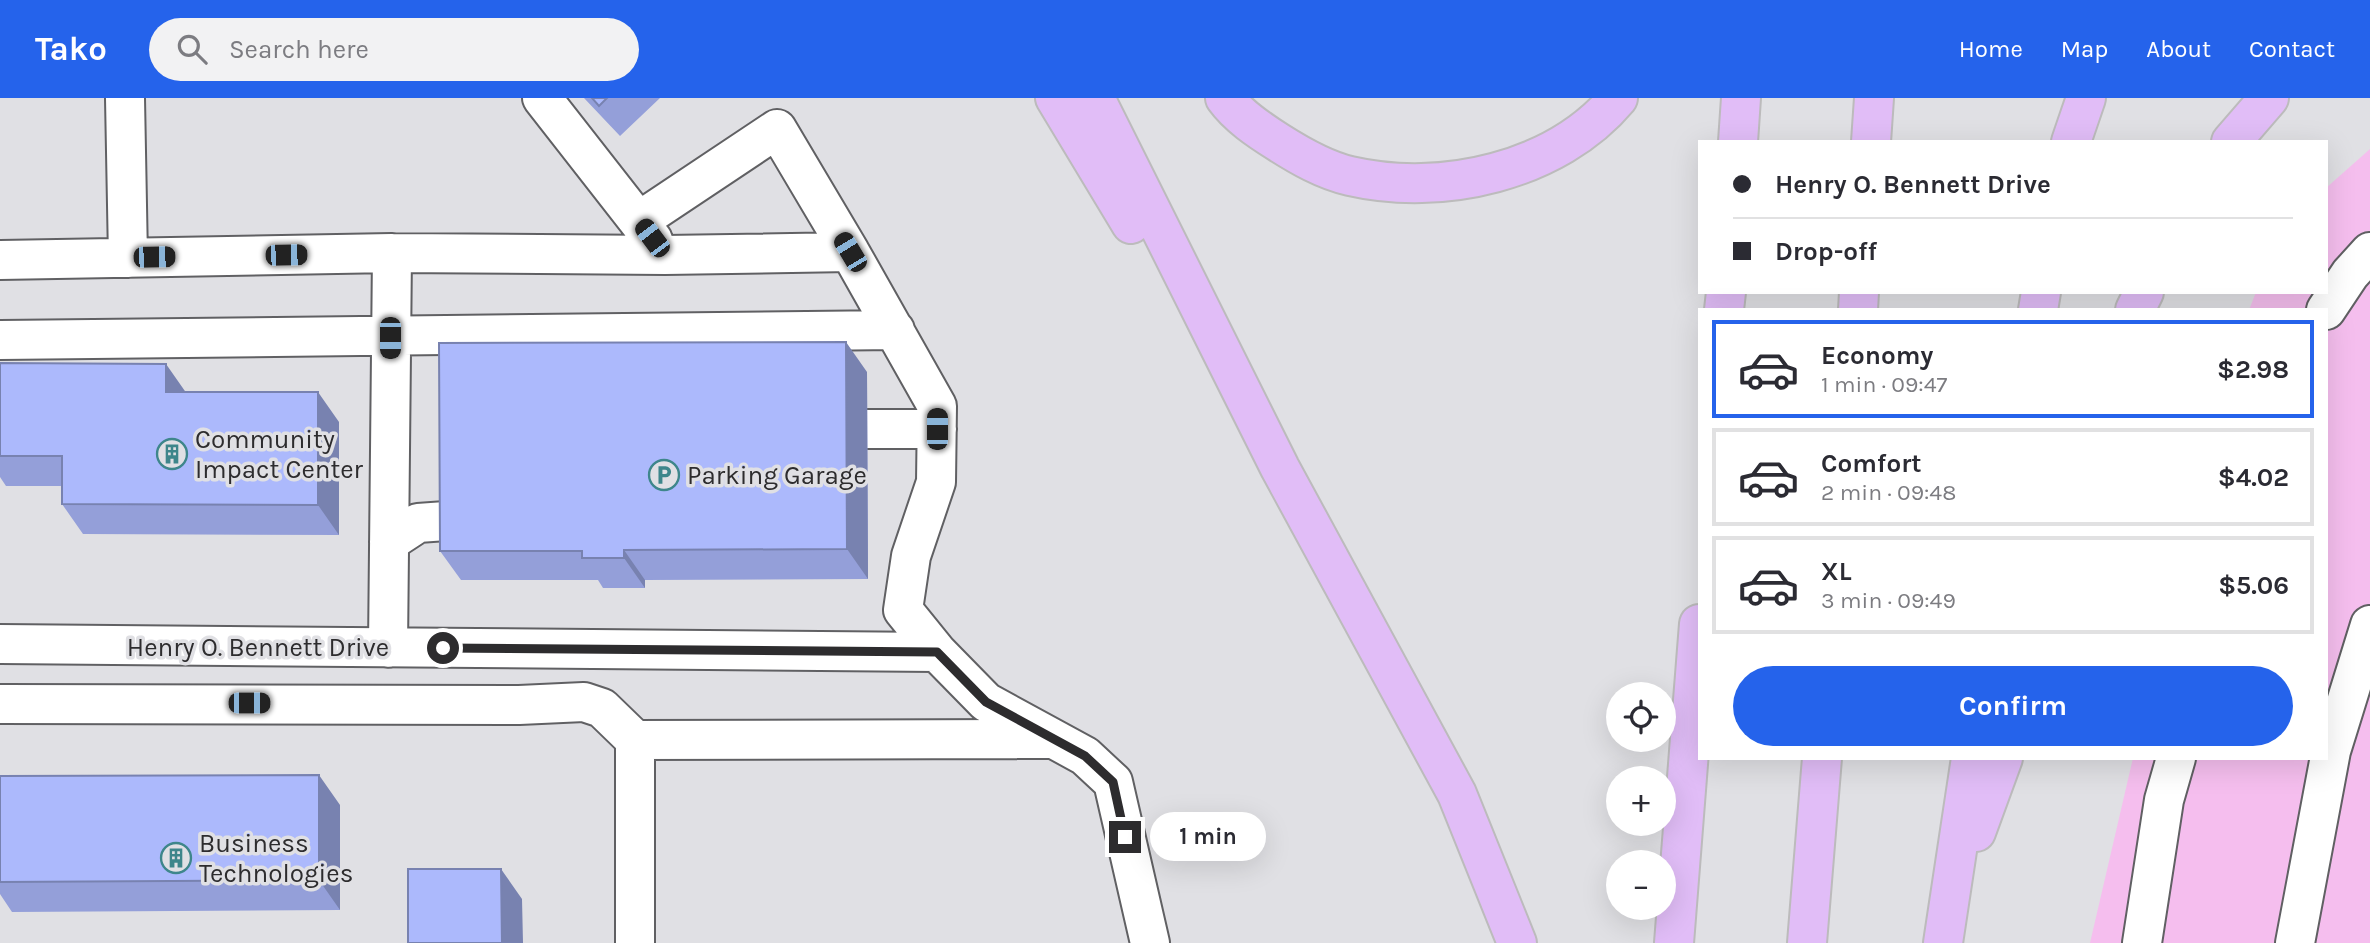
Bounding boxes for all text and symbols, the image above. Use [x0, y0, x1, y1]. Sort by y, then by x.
search box [149, 18, 639, 81]
text: Tako [35, 30, 107, 68]
icon: search [173, 30, 211, 68]
text: Search here [229, 34, 369, 65]
text: Home [1959, 35, 2023, 63]
text: Map [2061, 35, 2108, 63]
text: About [2146, 35, 2211, 63]
text: Contact [2249, 35, 2335, 63]
text: Henry O. Bennett Drive [1775, 169, 2051, 200]
car [631, 215, 674, 261]
car [831, 229, 870, 275]
text: Drop-off [1775, 236, 1877, 267]
car [265, 244, 308, 266]
car [133, 246, 176, 268]
car [380, 317, 401, 359]
icon: car [1737, 338, 1800, 401]
text: Economy [1821, 340, 1933, 371]
text: $2.98 [2217, 354, 2289, 385]
text: 1 min · 09:47 [1821, 371, 1947, 398]
car [927, 408, 948, 450]
place label: Community Impact Center [195, 424, 364, 485]
building icon: Community Impact Center [155, 437, 189, 471]
icon: car [1737, 446, 1800, 509]
text: Comfort [1821, 448, 1922, 479]
parking icon: Parking Garage [647, 458, 681, 492]
place label: Parking Garage [687, 460, 867, 491]
text: $4.02 [2218, 462, 2289, 493]
text: 2 min · 09:48 [1821, 479, 1956, 506]
icon: car [1737, 554, 1800, 617]
text: XL [1821, 556, 1852, 587]
text: $5.06 [2218, 570, 2289, 601]
text: 3 min · 09:49 [1821, 587, 1956, 614]
street label: Henry O. Bennett Drive [127, 632, 389, 663]
route start [427, 632, 459, 664]
button: Confirm [1733, 666, 2293, 746]
map controls [1606, 682, 1676, 920]
button: locate [1606, 682, 1676, 752]
car [229, 693, 271, 714]
button: + [1606, 766, 1676, 836]
callout: 1 min [1150, 812, 1265, 862]
route end [1109, 821, 1141, 853]
text: 1 min [1179, 823, 1237, 850]
place label: Business Technologies [199, 828, 353, 889]
building icon: Business Technologies [159, 841, 193, 875]
button: − [1606, 850, 1676, 920]

